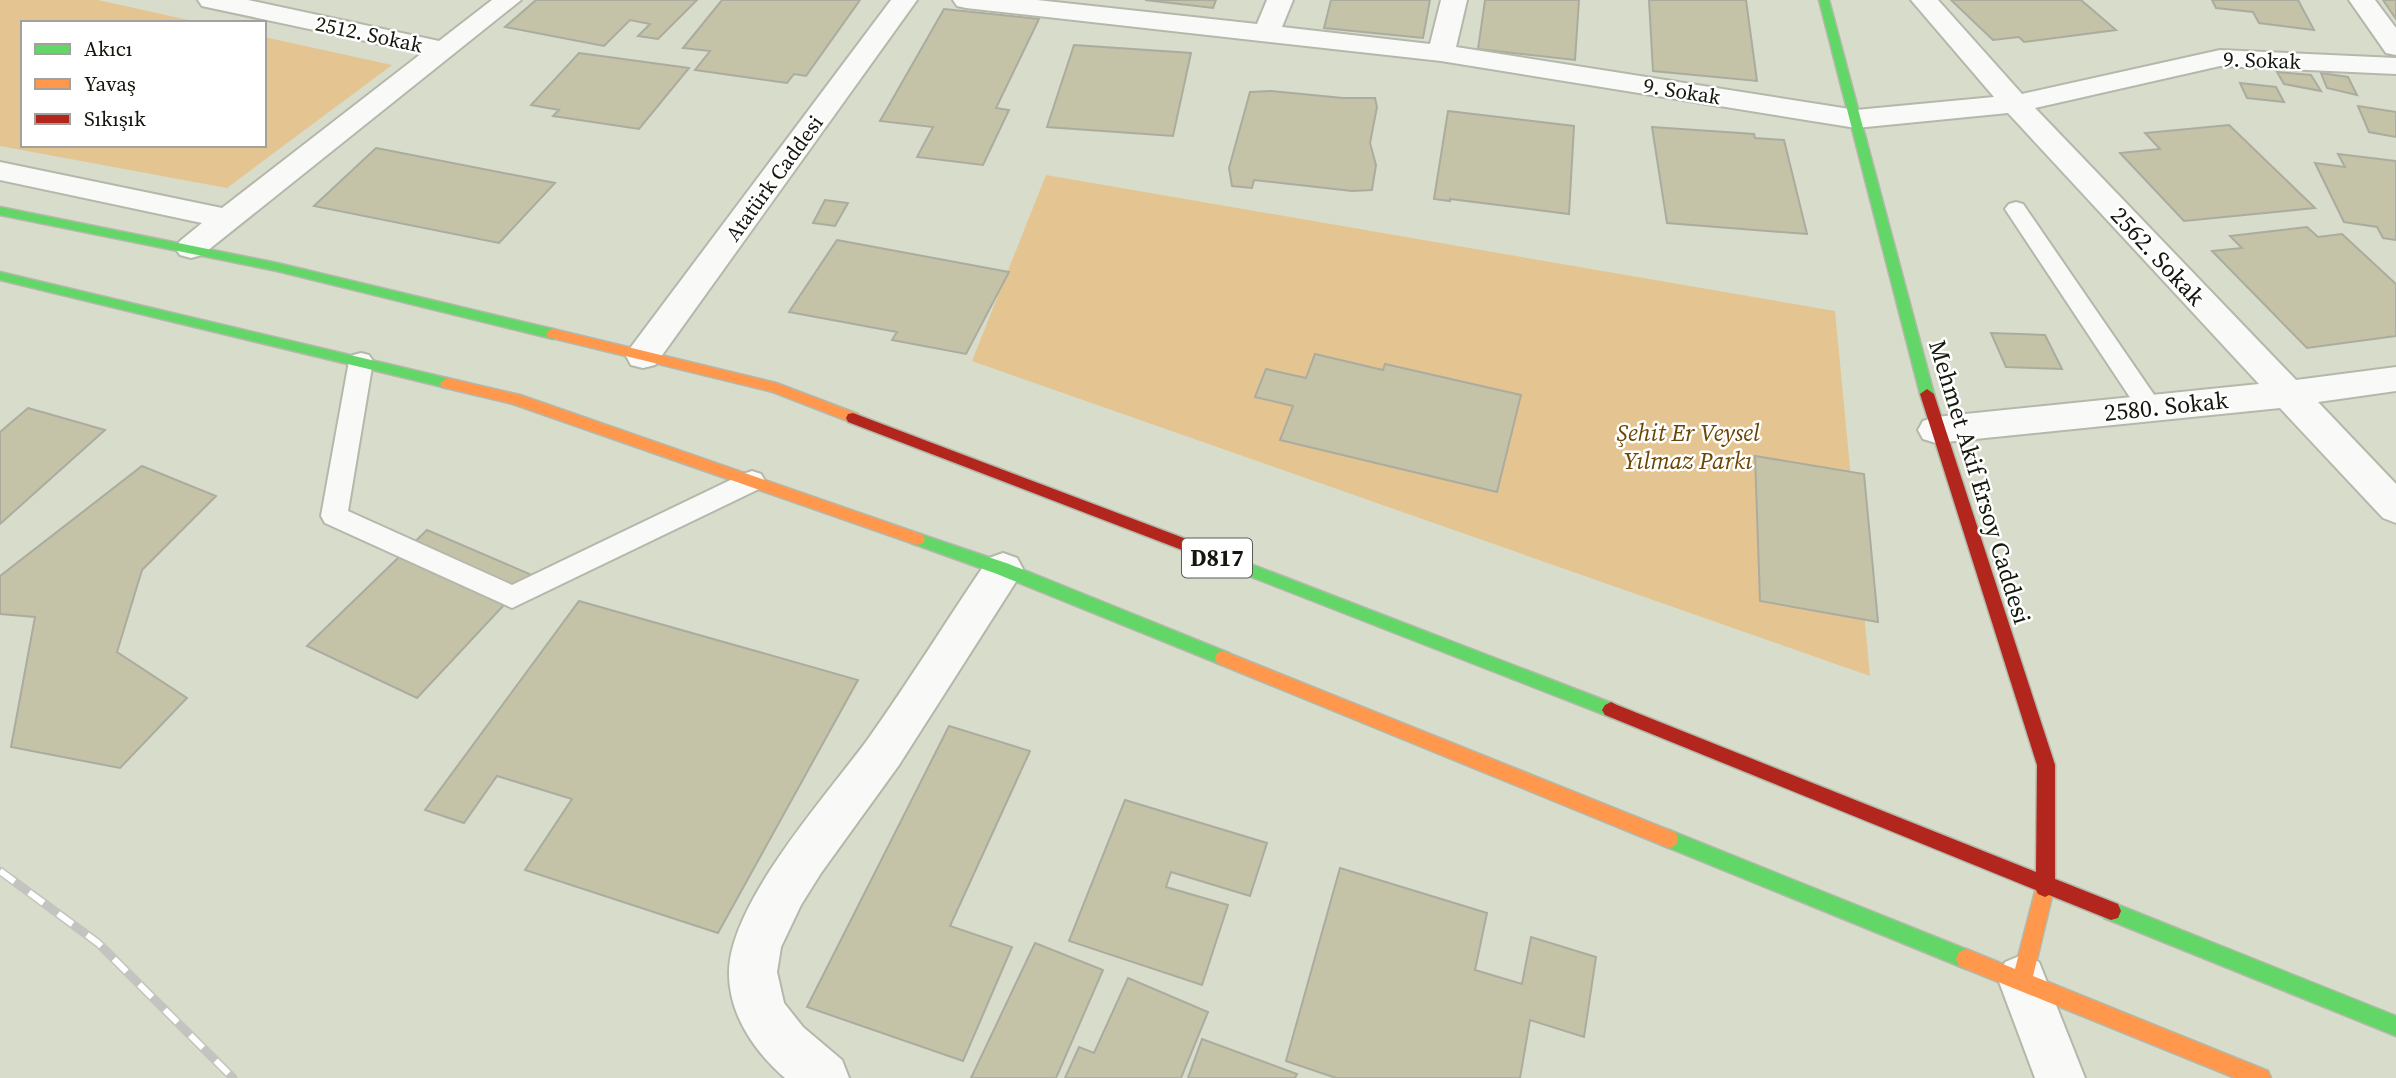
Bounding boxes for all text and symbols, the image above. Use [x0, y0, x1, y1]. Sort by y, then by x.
street label: 2512. Sokak [313, 8, 426, 60]
legend [21, 21, 266, 147]
text: Akıcı [84, 34, 132, 63]
street label: 9. Sokak [2223, 44, 2302, 76]
text: Yavaş [84, 69, 136, 98]
street label: 9. Sokak [1641, 71, 1723, 111]
text: Sıkışık [84, 104, 146, 133]
street label: Atatürk Caddesi [718, 109, 830, 247]
street label: 2562. Sokak [2103, 199, 2213, 313]
street label: Mehmet Akif Ersoy Caddesi [1921, 336, 2039, 628]
street label: 2580. Sokak [2102, 383, 2230, 429]
park label: Şehit Er Veysel Yılmaz Parkı [1616, 416, 1760, 477]
road number: D817 [1182, 538, 1252, 578]

